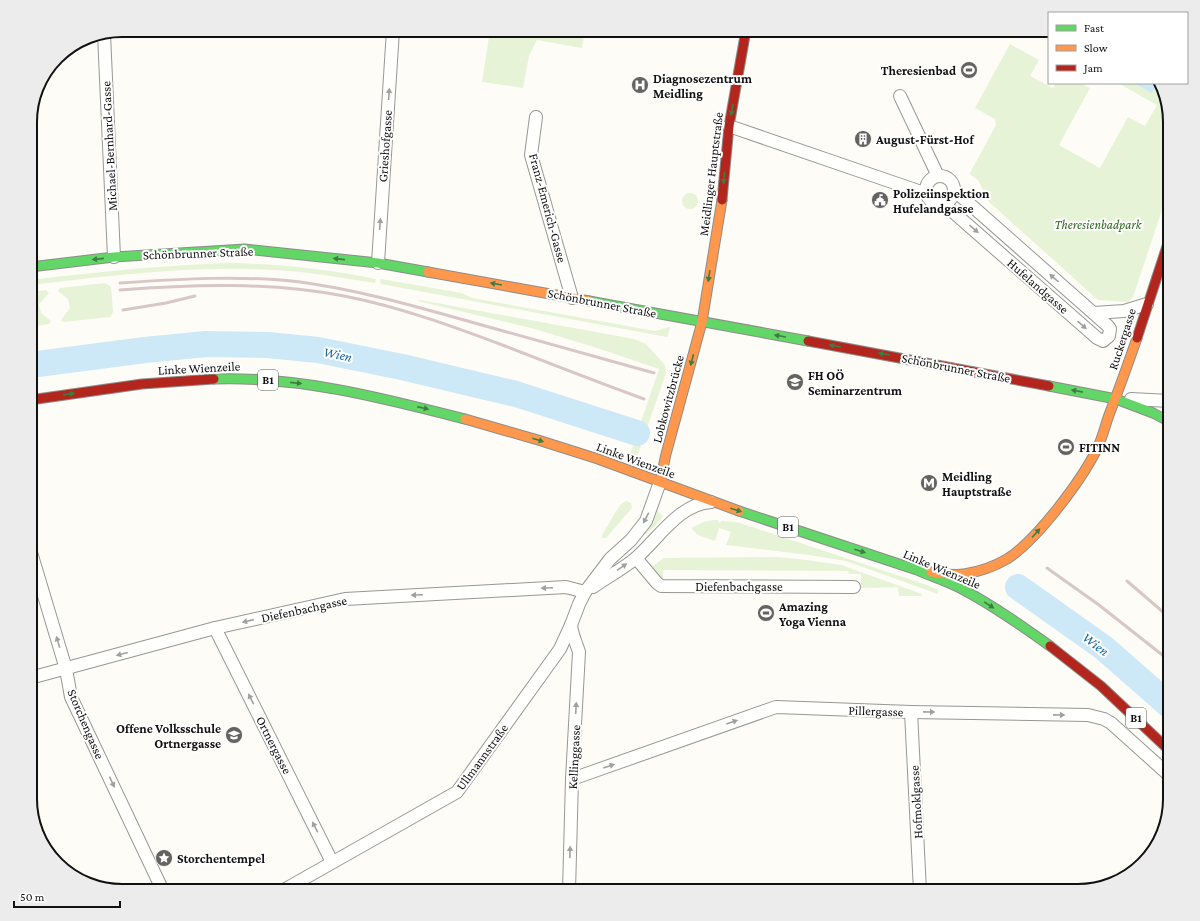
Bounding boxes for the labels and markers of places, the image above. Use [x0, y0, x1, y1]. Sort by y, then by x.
sports icon: Theresienbad [959, 60, 979, 80]
place label: Theresienbad [881, 63, 956, 78]
place label: Diagnosezentrum Meidling [653, 71, 752, 101]
hospital icon: Diagnosezentrum Meidling [630, 75, 650, 95]
building icon: August-Fürst-Hof [853, 129, 873, 149]
place label: August-Fürst-Hof [875, 132, 974, 147]
place label: Polizeiinspektion Hufelandgasse [893, 186, 990, 216]
public building icon: Polizeiinspektion Hufelandgasse [870, 190, 890, 210]
place label: FH OÖ Seminarzentrum [808, 368, 902, 398]
school or university icon: FH OÖ Seminarzentrum [785, 372, 805, 392]
sports icon: FITINN [1056, 437, 1076, 457]
place label: FITINN [1079, 440, 1120, 455]
place label: Meidling Hauptstraße [942, 469, 1012, 499]
metro station icon: Meidling Hauptstraße [919, 473, 939, 493]
place label: Amazing Yoga Vienna [778, 599, 847, 629]
sports icon: Amazing Yoga Vienna [756, 603, 776, 623]
place label: Offene Volksschule Ortnergasse [116, 721, 221, 751]
school or university icon: Offene Volksschule Ortnergasse [224, 725, 244, 745]
place icon: Storchentempel [154, 848, 174, 868]
place label: Storchentempel [177, 851, 265, 866]

